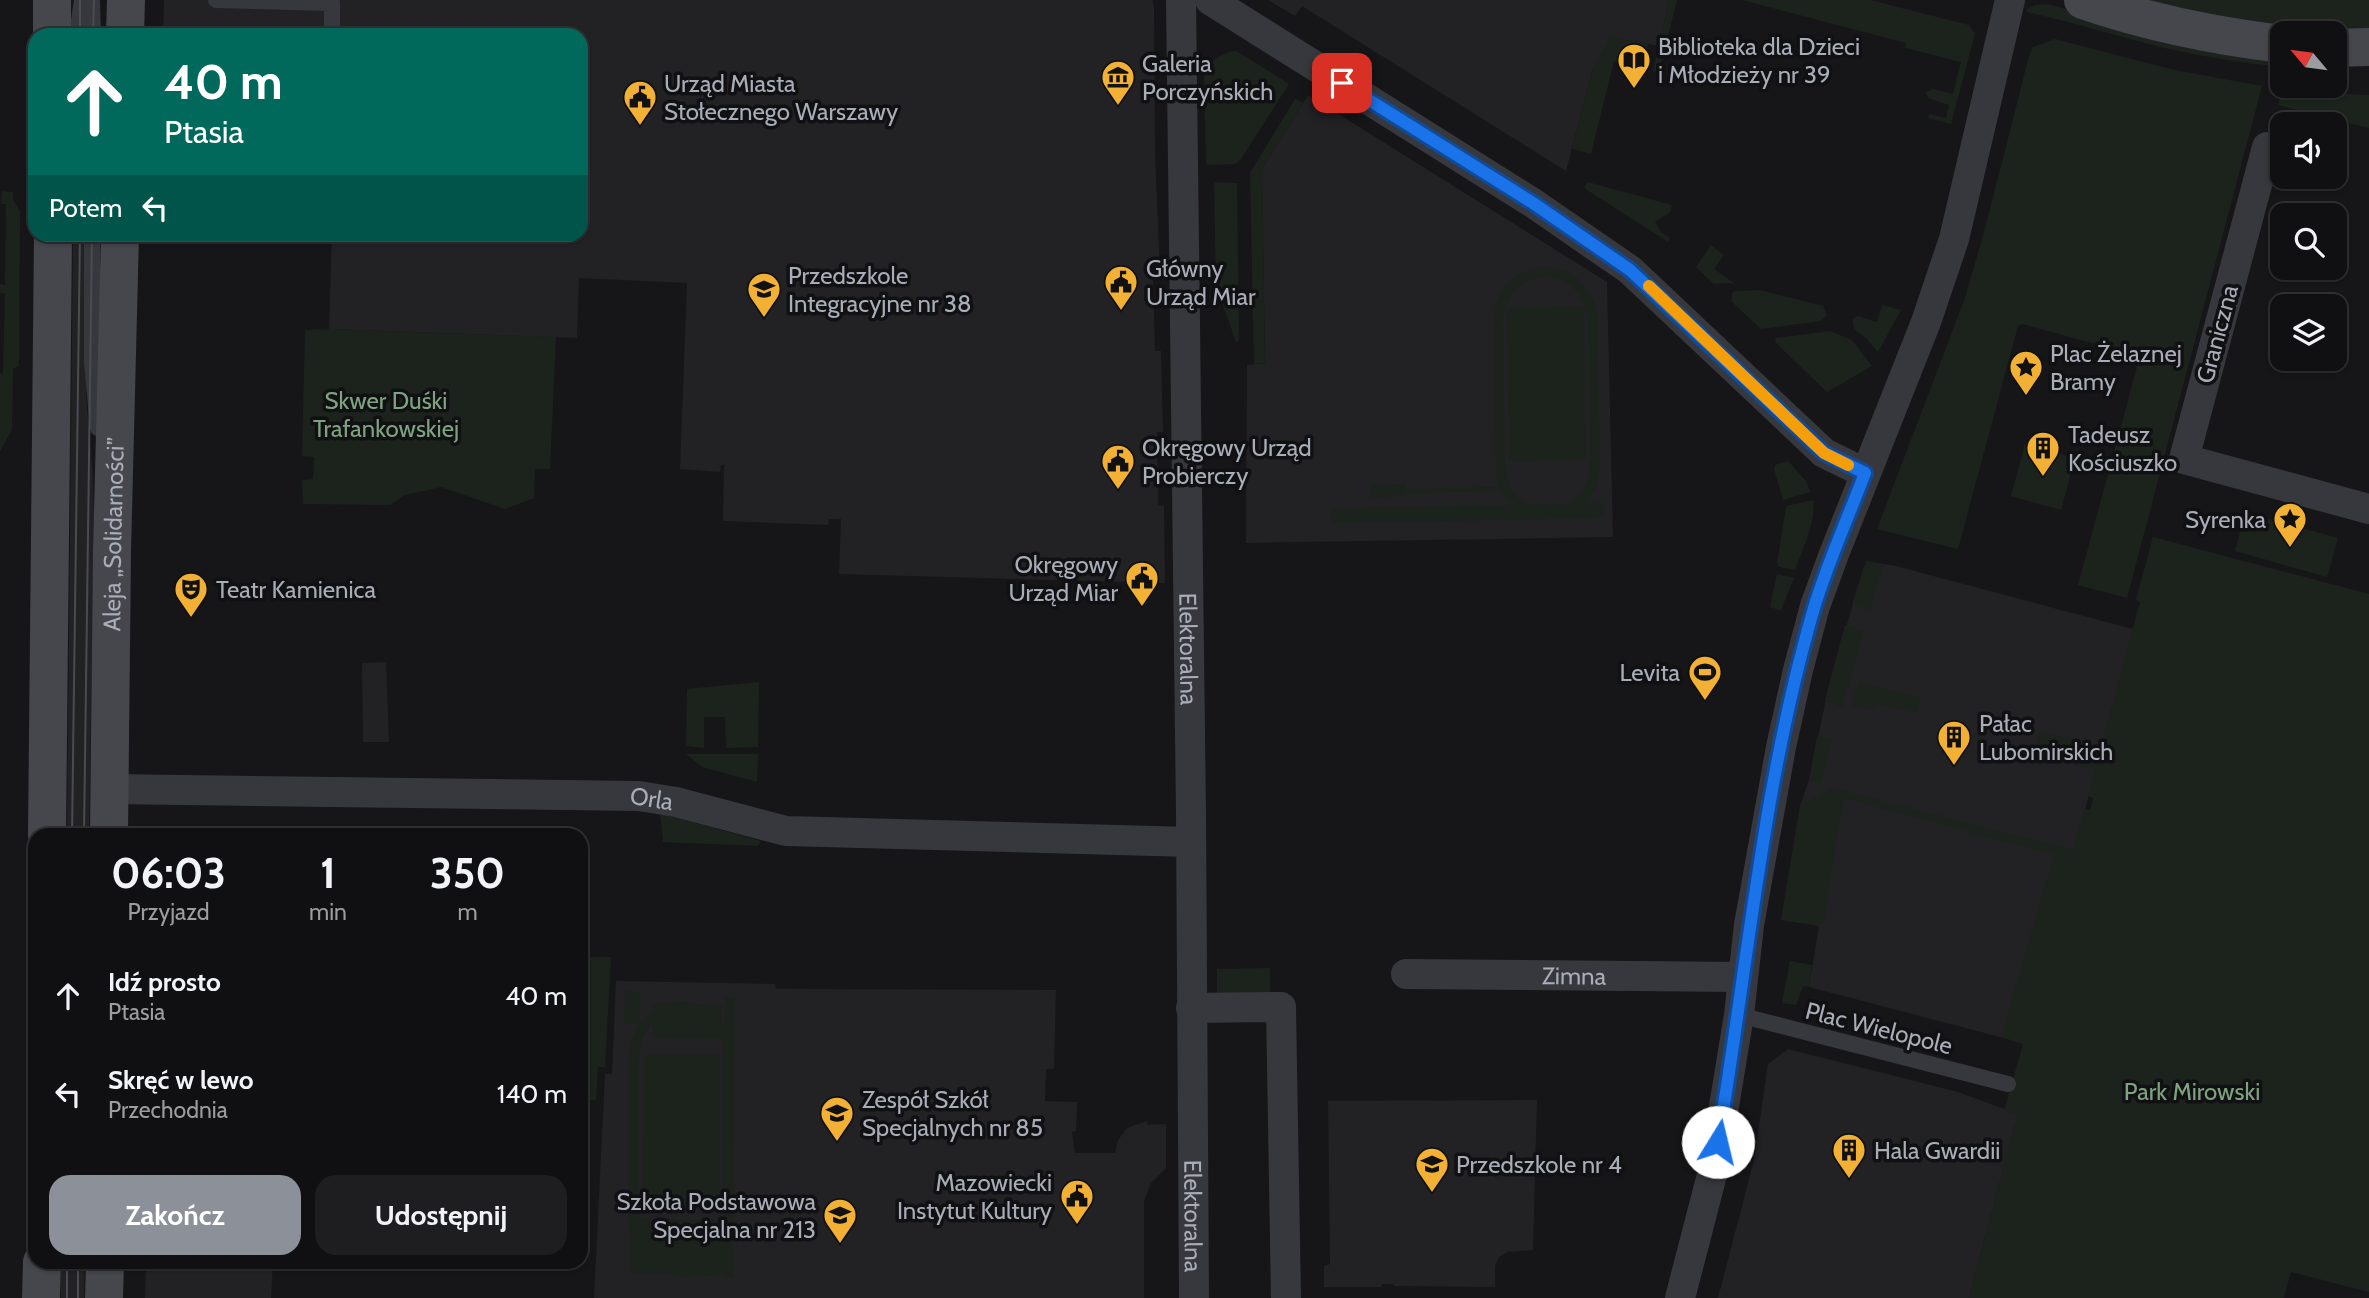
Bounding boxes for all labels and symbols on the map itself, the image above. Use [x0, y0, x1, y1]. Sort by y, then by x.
north arrow [2270, 21, 2347, 98]
place label: Biblioteka dla Dzieci i Młodzieży nr 39 [1658, 32, 1860, 89]
library icon: Biblioteka dla Dzieci i Młodzieży nr 39 [1615, 41, 1653, 90]
place label: Galeria Porczyńskich [1142, 49, 1273, 106]
pin [1312, 53, 1372, 113]
museum icon: Galeria Porczyńskich [1099, 58, 1137, 107]
place label: Urząd Miasta Stołecznego Warszawy [664, 69, 898, 126]
public building icon: Urząd Miasta Stołecznego Warszawy [621, 78, 659, 127]
place label: Główny Urząd Miar [1146, 254, 1256, 311]
place label: Przedszkole Integracyjne nr 38 [788, 261, 971, 318]
public building icon: Główny Urząd Miar [1102, 263, 1140, 312]
school or university icon: Przedszkole Integracyjne nr 38 [745, 270, 783, 319]
street label: Graniczna [2190, 281, 2244, 386]
place label: Plac Żelaznej Bramy [2050, 339, 2182, 396]
place icon: Plac Żelaznej Bramy [2007, 348, 2045, 397]
park label: Skwer Duśki Trafankowskiej [313, 386, 459, 443]
place label: Tadeusz Kościuszko [2068, 420, 2177, 477]
building icon: Tadeusz Kościuszko [2024, 429, 2062, 478]
place label: Okręgowy Urząd Probierczy [1142, 433, 1312, 490]
street label: Aleja „Solidarności” [97, 436, 129, 632]
public building icon: Okręgowy Urząd Probierczy [1099, 442, 1137, 491]
place icon: Syrenka [2271, 500, 2309, 549]
place label: Syrenka [2185, 505, 2266, 534]
place label: Okręgowy Urząd Miar [1008, 550, 1118, 607]
public building icon: Okręgowy Urząd Miar [1123, 559, 1161, 608]
theatre icon: Teatr Kamienica [172, 570, 210, 619]
place label: Teatr Kamienica [216, 575, 376, 604]
street label: Elektoralna [1174, 592, 1204, 706]
sports icon: Levita [1686, 653, 1724, 702]
place label: Levita [1620, 658, 1680, 687]
place label: Pałac Lubomirskich [1979, 709, 2113, 766]
building icon: Pałac Lubomirskich [1935, 718, 1973, 767]
street label: Orla [628, 780, 676, 816]
street label: Zimna [1542, 961, 1607, 990]
street label: Plac Wielopole [1803, 996, 1955, 1060]
park label: Park Mirowski [2124, 1077, 2260, 1106]
place label: Zespół Szkół Specjalnych nr 85 [862, 1085, 1043, 1142]
school or university icon: Zespół Szkół Specjalnych nr 85 [818, 1094, 856, 1143]
position arrow [1681, 1105, 1755, 1179]
building icon: Hala Gwardii [1830, 1131, 1868, 1180]
place label: Hala Gwardii [1874, 1136, 2000, 1165]
school or university icon: Przedszkole nr 4 [1413, 1145, 1451, 1194]
place label: Przedszkole nr 4 [1456, 1150, 1622, 1179]
street label: Elektoralna [1179, 1159, 1208, 1273]
place label: Mazowiecki Instytut Kultury [897, 1168, 1052, 1225]
public building icon: Mazowiecki Instytut Kultury [1058, 1177, 1096, 1226]
place label: Szkoła Podstawowa Specjalna nr 213 [617, 1187, 816, 1244]
school or university icon: Szkoła Podstawowa Specjalna nr 213 [821, 1196, 859, 1245]

